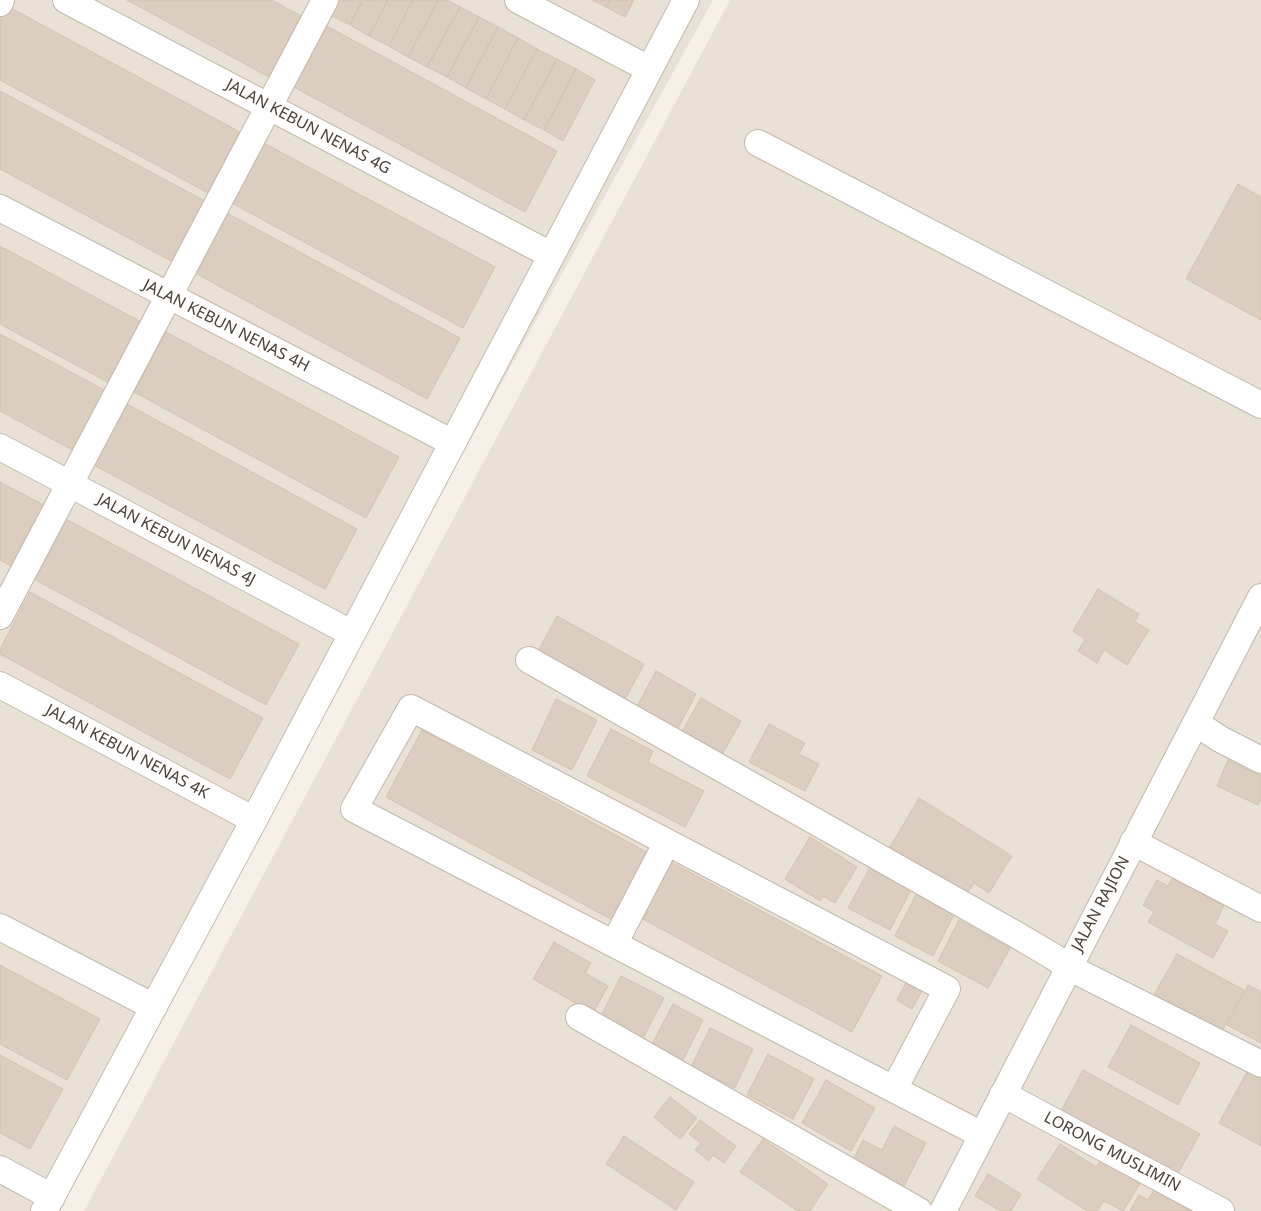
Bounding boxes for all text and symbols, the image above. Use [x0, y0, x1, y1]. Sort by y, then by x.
street label: JALAN KEBUN NENAS 4G [222, 75, 394, 179]
street label: JALAN KEBUN NENAS 4H [140, 276, 312, 376]
street label: JALAN KEBUN NENAS 4J [94, 490, 258, 590]
street label: JALAN KEBUN NENAS 4K [42, 701, 212, 803]
street label: JALAN RAJION [1068, 853, 1134, 955]
street label: LORONG MUSLIMIN [1040, 1108, 1184, 1196]

